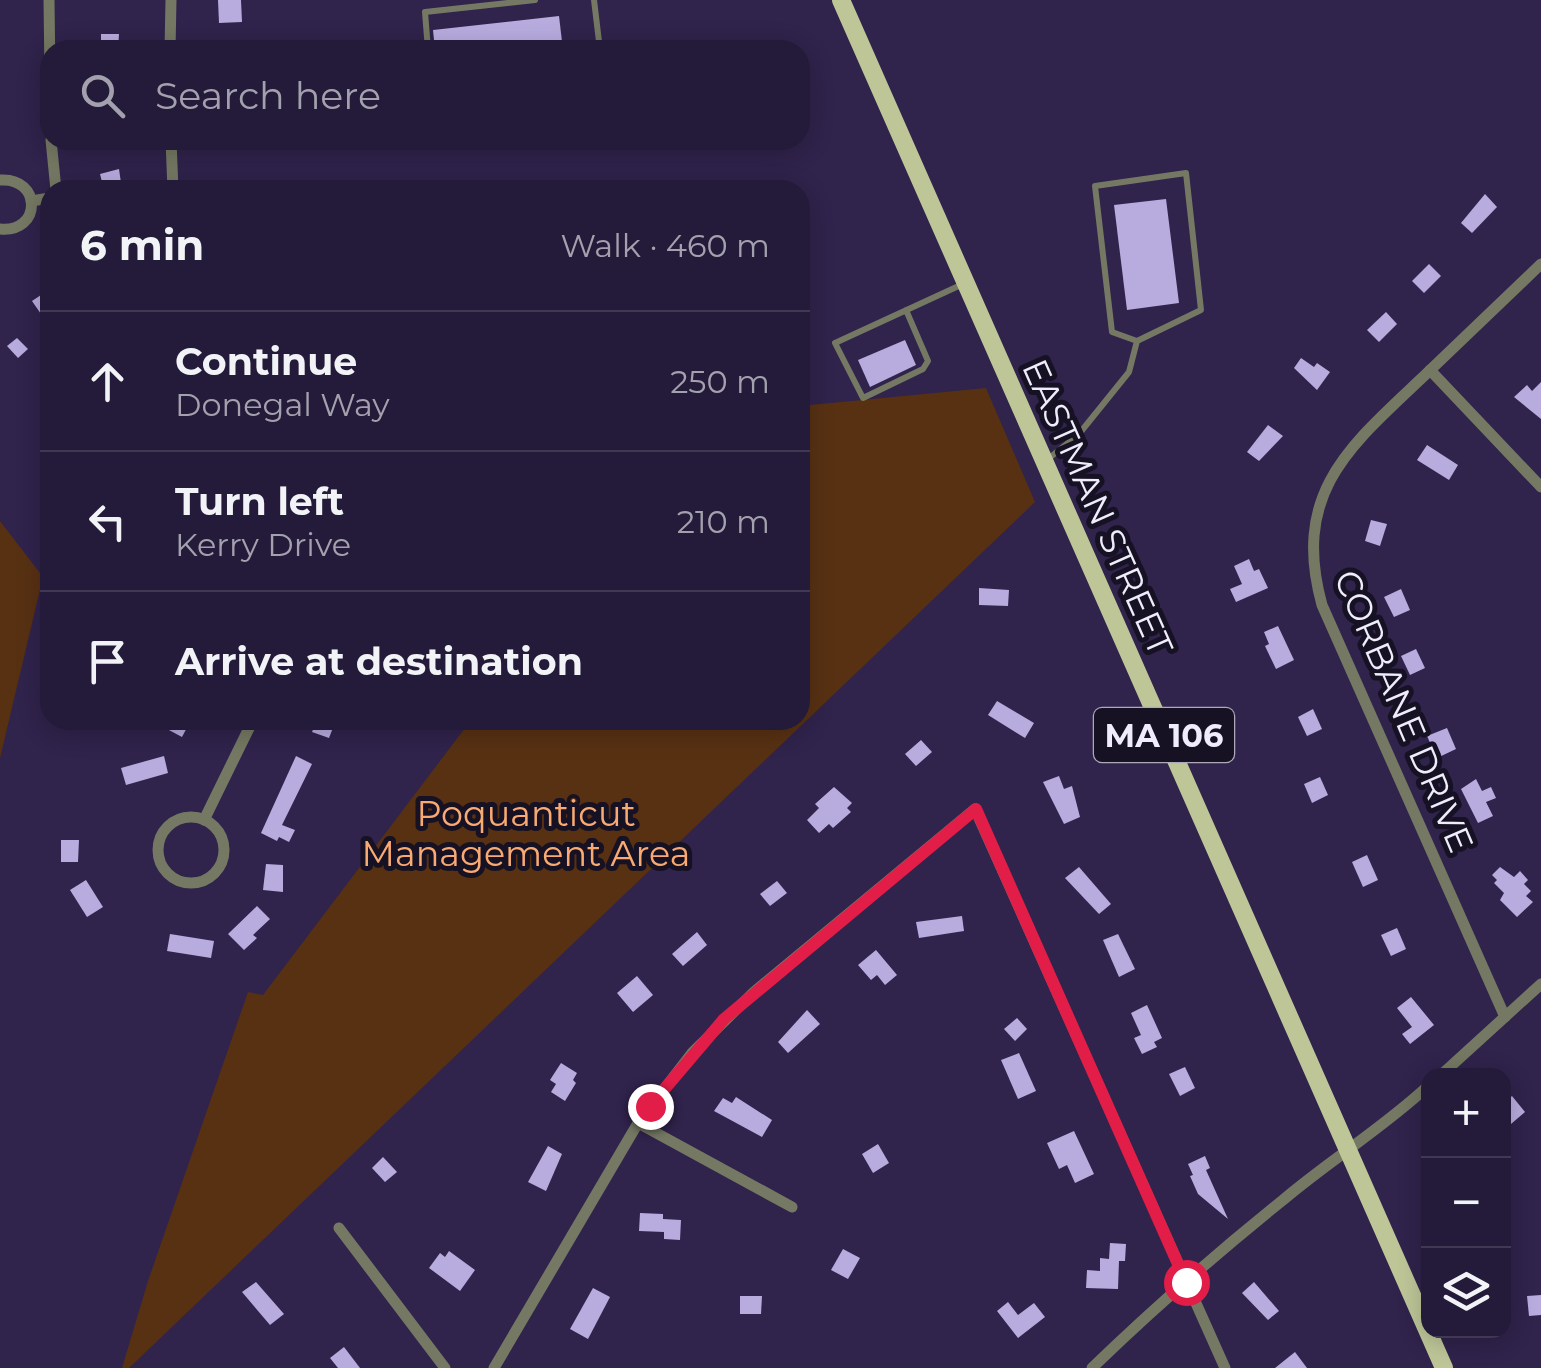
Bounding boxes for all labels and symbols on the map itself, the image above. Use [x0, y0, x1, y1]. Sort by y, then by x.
street label: EASTMAN STREET [1013, 352, 1183, 662]
street label: CORBANE DRIVE [1325, 564, 1483, 858]
road number: MA 106 [1094, 708, 1234, 762]
park label: Poquanticut Management Area [362, 792, 690, 875]
route end [628, 1084, 674, 1130]
route start [1164, 1260, 1210, 1306]

